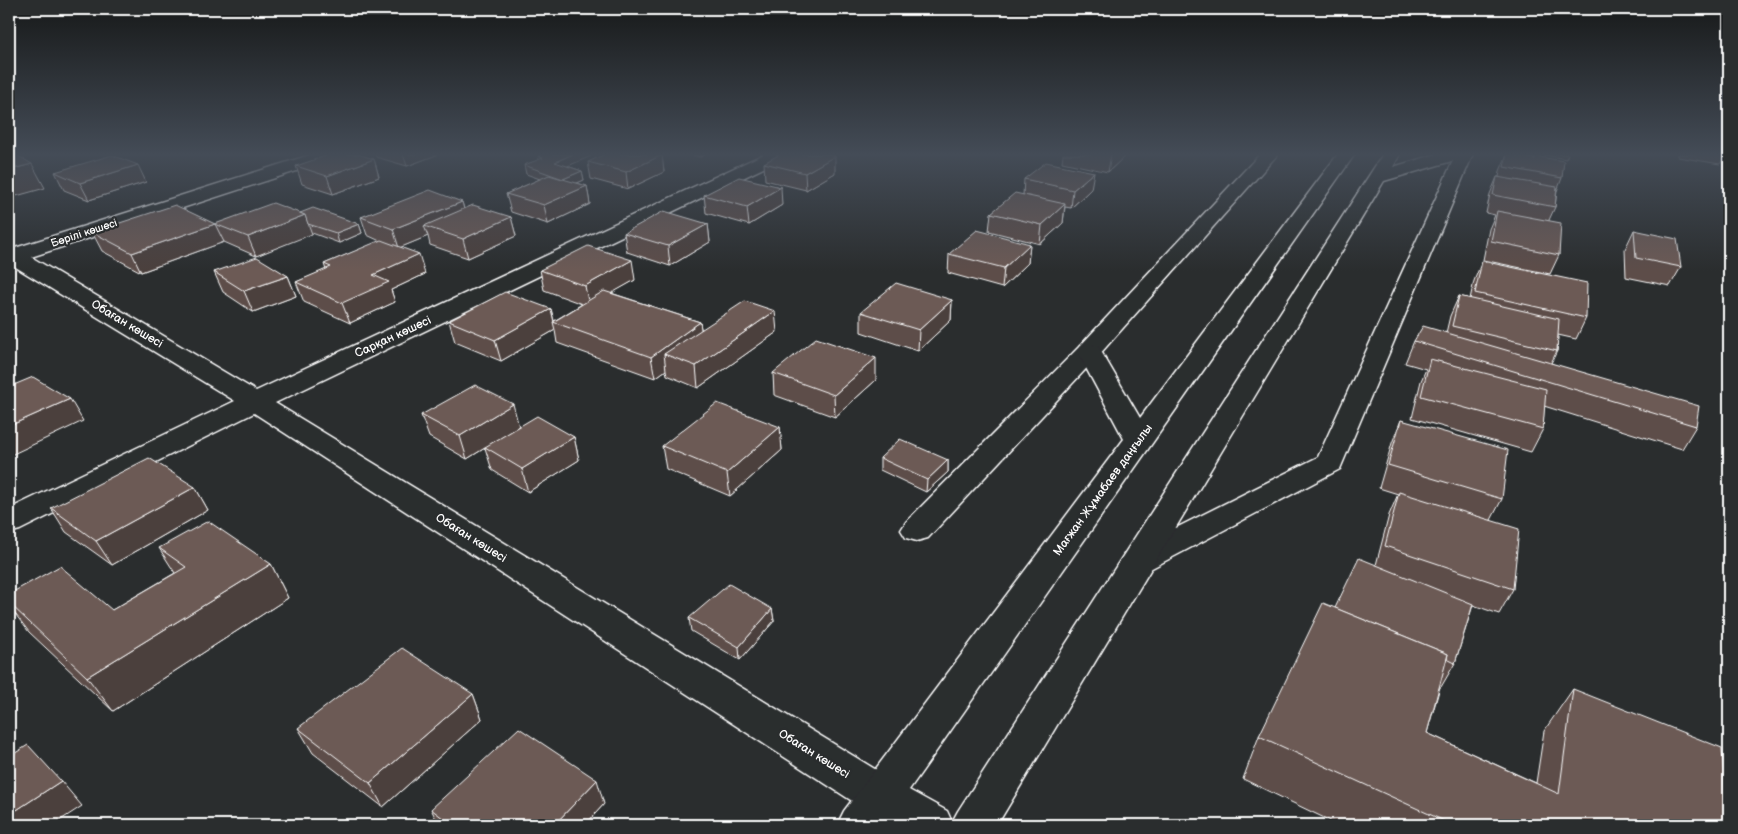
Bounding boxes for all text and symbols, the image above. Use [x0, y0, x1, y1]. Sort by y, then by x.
street label: Бөрілі көшесі [49, 216, 119, 250]
street label: Обаған көшесі [88, 297, 166, 351]
street label: Сарқан көшесі [352, 313, 434, 361]
street label: Мағжан Жұмабаев даңғылы [1050, 421, 1156, 559]
street label: Обаған көшесі [433, 510, 509, 566]
street label: Обаған көшесі [776, 726, 852, 782]

